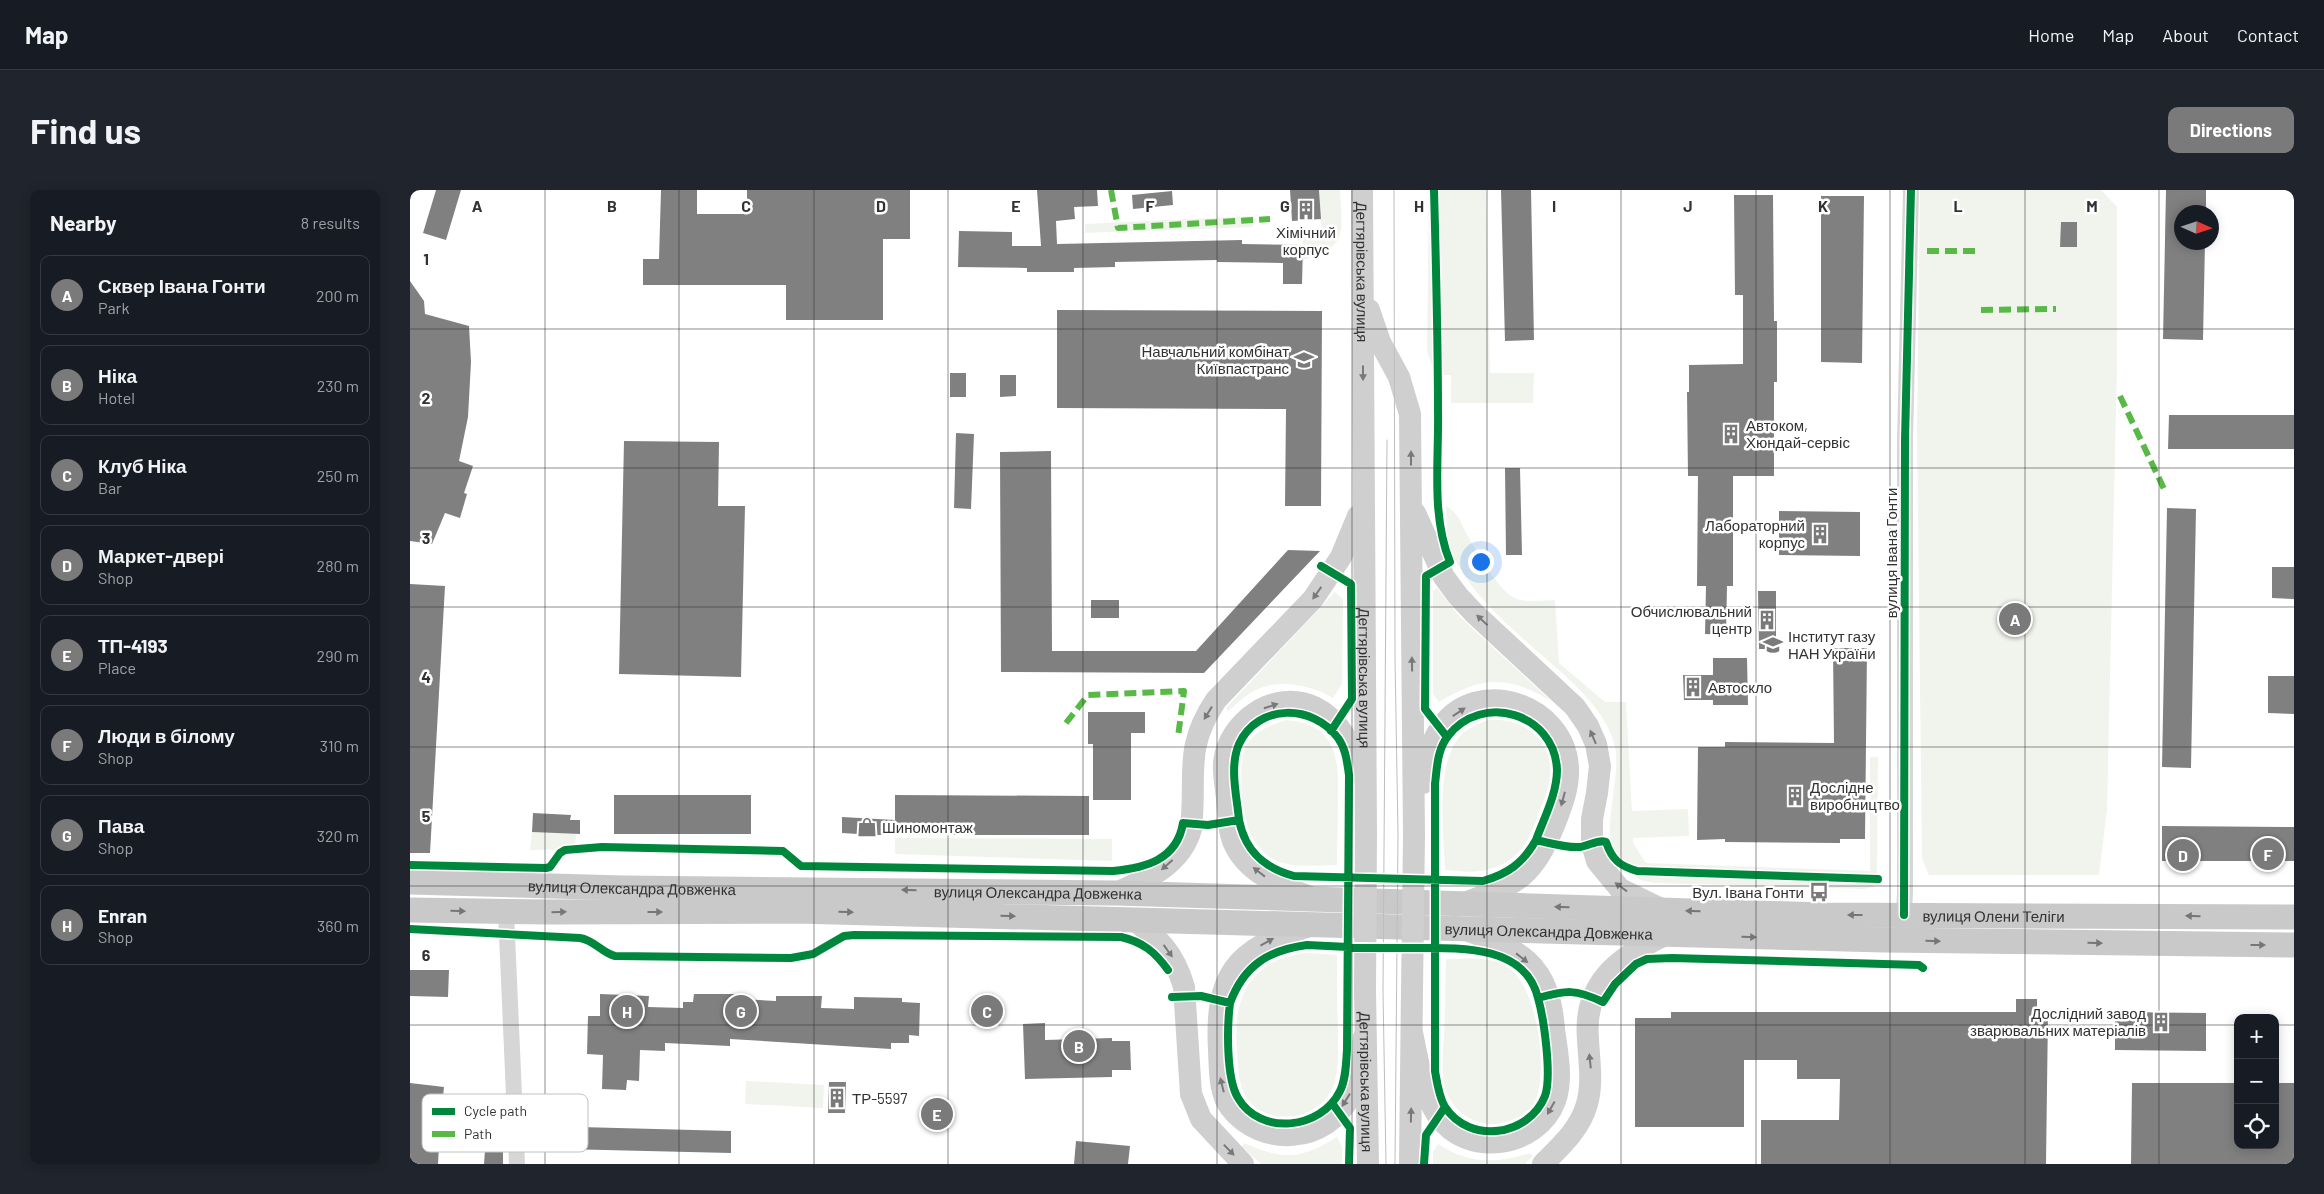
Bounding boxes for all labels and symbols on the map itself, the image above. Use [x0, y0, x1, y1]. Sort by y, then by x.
text: A [472, 196, 483, 215]
text: B [607, 196, 617, 215]
text: C [741, 196, 751, 215]
text: D [876, 196, 886, 215]
text: E [1011, 196, 1021, 215]
text: F [1146, 196, 1155, 215]
text: G [1280, 196, 1290, 215]
text: H [1414, 196, 1424, 215]
text: I [1552, 196, 1556, 215]
text: J [1683, 196, 1693, 215]
text: K [1818, 196, 1828, 215]
text: L [1953, 196, 1963, 215]
text: M [2086, 196, 2098, 215]
building icon: Хімічний корпус [1295, 199, 1317, 221]
street label: Дегтярівська вулиця [1353, 202, 1372, 342]
north arrow [2174, 205, 2219, 250]
place label: Хімічний корпус [1276, 223, 1336, 258]
text: 1 [423, 249, 429, 268]
place label: Навчальний комбінат Київпастранс [1141, 342, 1289, 377]
school or university icon: Навчальний комбінат Київпастранс [1293, 349, 1315, 371]
one-way arrow [1359, 366, 1367, 382]
text: 2 [422, 388, 431, 407]
place label: Автоком, Хюндай-сервіс [1746, 416, 1850, 451]
building icon: Автоком, Хюндай-сервіс [1720, 423, 1742, 445]
one-way arrow [1407, 450, 1415, 466]
street label: вулиця Івана Гонти [1882, 488, 1900, 618]
place label: Лабораторний корпус [1705, 516, 1805, 551]
building icon: Лабораторний корпус [1809, 523, 1831, 545]
text: 3 [422, 528, 430, 547]
your location [1468, 549, 1494, 575]
one-way arrow [1312, 586, 1322, 600]
pin: A [1999, 600, 2031, 638]
place label: Обчислювальний центр [1631, 602, 1752, 637]
street label: Дегтярівська вулиця [1356, 608, 1374, 748]
building icon: Обчислювальний центр [1756, 609, 1778, 631]
one-way arrow [1475, 615, 1488, 626]
place label: Інститут газу НАН України [1788, 627, 1876, 662]
school or university icon: Інститут газу НАН України [1762, 634, 1784, 656]
one-way arrow [1408, 656, 1416, 672]
text: 4 [421, 667, 431, 686]
building icon: Автоскло [1682, 676, 1704, 698]
place label: Автоскло [1708, 678, 1772, 696]
one-way arrow [1263, 701, 1278, 709]
one-way arrow [1203, 707, 1213, 720]
one-way arrow [1452, 708, 1466, 717]
one-way arrow [1588, 730, 1596, 744]
place label: Дослідне виробництво [1810, 778, 1900, 813]
building icon: Дослідне виробництво [1784, 785, 1806, 807]
one-way arrow [1559, 792, 1567, 807]
text: 5 [422, 806, 431, 825]
shop icon: Шиномонтаж [856, 816, 878, 838]
place label: Шиномонтаж [882, 818, 973, 836]
pin: F [2252, 835, 2284, 873]
pin: D [2167, 836, 2199, 874]
one-way arrow [1161, 859, 1174, 870]
one-way arrow [1253, 866, 1266, 877]
street label: вулиця Олександра Довженка [528, 876, 737, 898]
bus stop icon: Вул. Івана Гонти [1808, 881, 1830, 903]
street label: вулиця Олександра Довженка [934, 882, 1143, 903]
one-way arrow [1615, 882, 1628, 893]
place label: Вул. Івана Гонти [1692, 883, 1804, 901]
one-way arrow [901, 886, 917, 894]
one-way arrow [1554, 903, 1570, 911]
street label: вулиця Олени Теліги [1922, 906, 2065, 925]
one-way arrow [450, 907, 466, 915]
one-way arrow [1685, 907, 1701, 915]
one-way arrow [552, 908, 568, 916]
one-way arrow [647, 908, 663, 916]
one-way arrow [838, 908, 854, 916]
one-way arrow [1847, 911, 1863, 919]
one-way arrow [1001, 912, 1017, 920]
one-way arrow [2185, 912, 2201, 920]
street label: вулиця Олександра Довженка [1444, 919, 1654, 943]
one-way arrow [1741, 933, 1757, 941]
one-way arrow [1925, 937, 1941, 945]
one-way arrow [1260, 938, 1274, 947]
one-way arrow [2087, 939, 2103, 947]
one-way arrow [2250, 941, 2266, 949]
one-way arrow [1163, 944, 1174, 957]
text: 6 [422, 945, 431, 964]
one-way arrow [1515, 952, 1528, 963]
pin: H [611, 992, 643, 1030]
pin: G [725, 992, 757, 1030]
pin: C [971, 992, 1003, 1030]
place label: Дослідний завод зварювальних матеріалів [1970, 1004, 2146, 1039]
street label: Дегтярівська вулиця [1356, 1011, 1377, 1153]
building icon: Дослідний завод зварювальних матеріалів [2150, 1011, 2172, 1033]
pin: B [1063, 1027, 1095, 1065]
one-way arrow [1586, 1053, 1594, 1069]
one-way arrow [1218, 1077, 1226, 1092]
building icon: ТР-5597 [826, 1087, 848, 1109]
place label: ТР-5597 [852, 1089, 907, 1107]
one-way arrow [1341, 1093, 1351, 1107]
legend [422, 1094, 588, 1152]
pin: E [921, 1095, 953, 1133]
text: Cycle path [464, 1102, 527, 1119]
one-way arrow [1546, 1102, 1555, 1115]
one-way arrow [1407, 1107, 1415, 1123]
text: Path [464, 1125, 492, 1142]
one-way arrow [1223, 1143, 1235, 1155]

